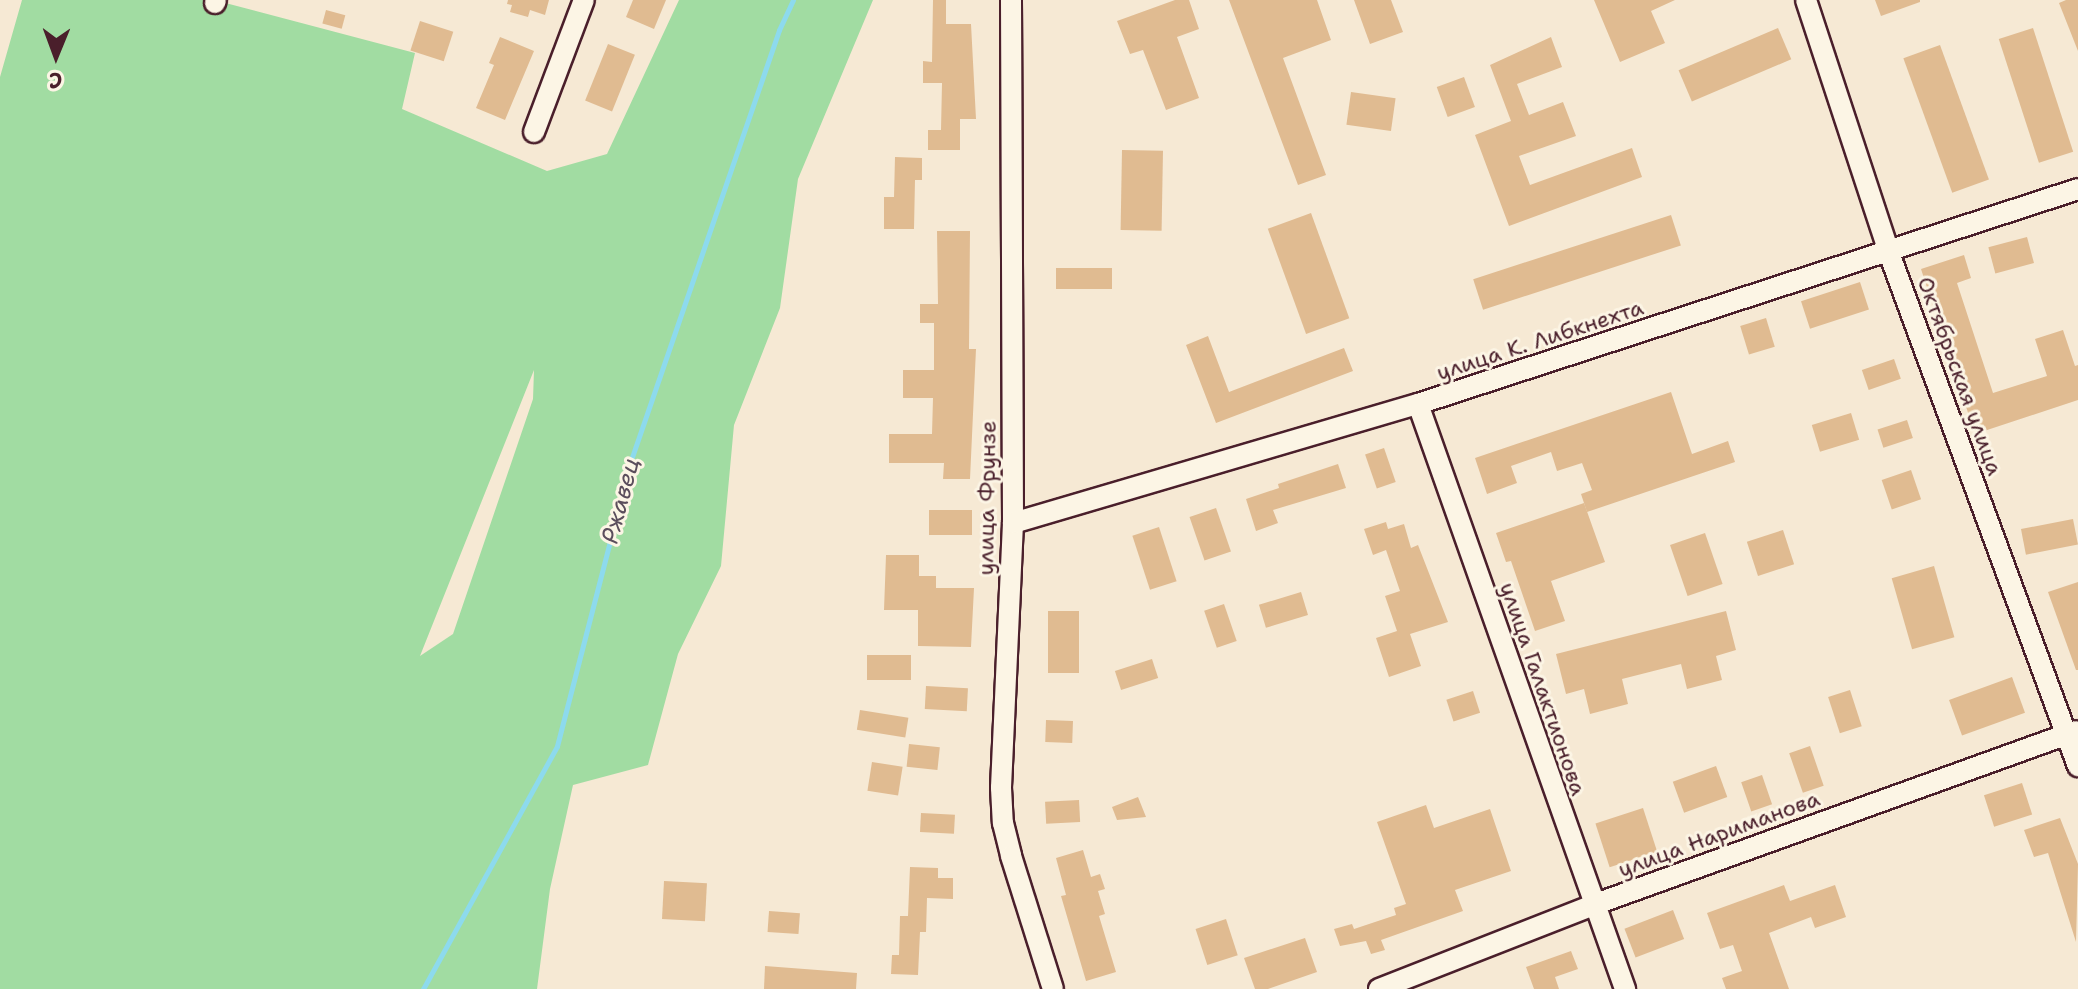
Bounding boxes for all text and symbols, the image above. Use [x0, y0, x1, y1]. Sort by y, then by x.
north arrow [16, 16, 96, 96]
text: С [49, 66, 63, 95]
street label: Октябрьская улица [1912, 273, 2008, 479]
street label: улица К. Либкнехта [1433, 294, 1647, 386]
street label: улица Фрунзе [972, 420, 1002, 576]
water label: Ржавец [596, 455, 646, 547]
street label: улица Галактионова [1494, 579, 1592, 799]
street label: улица Нариманова [1615, 785, 1823, 883]

